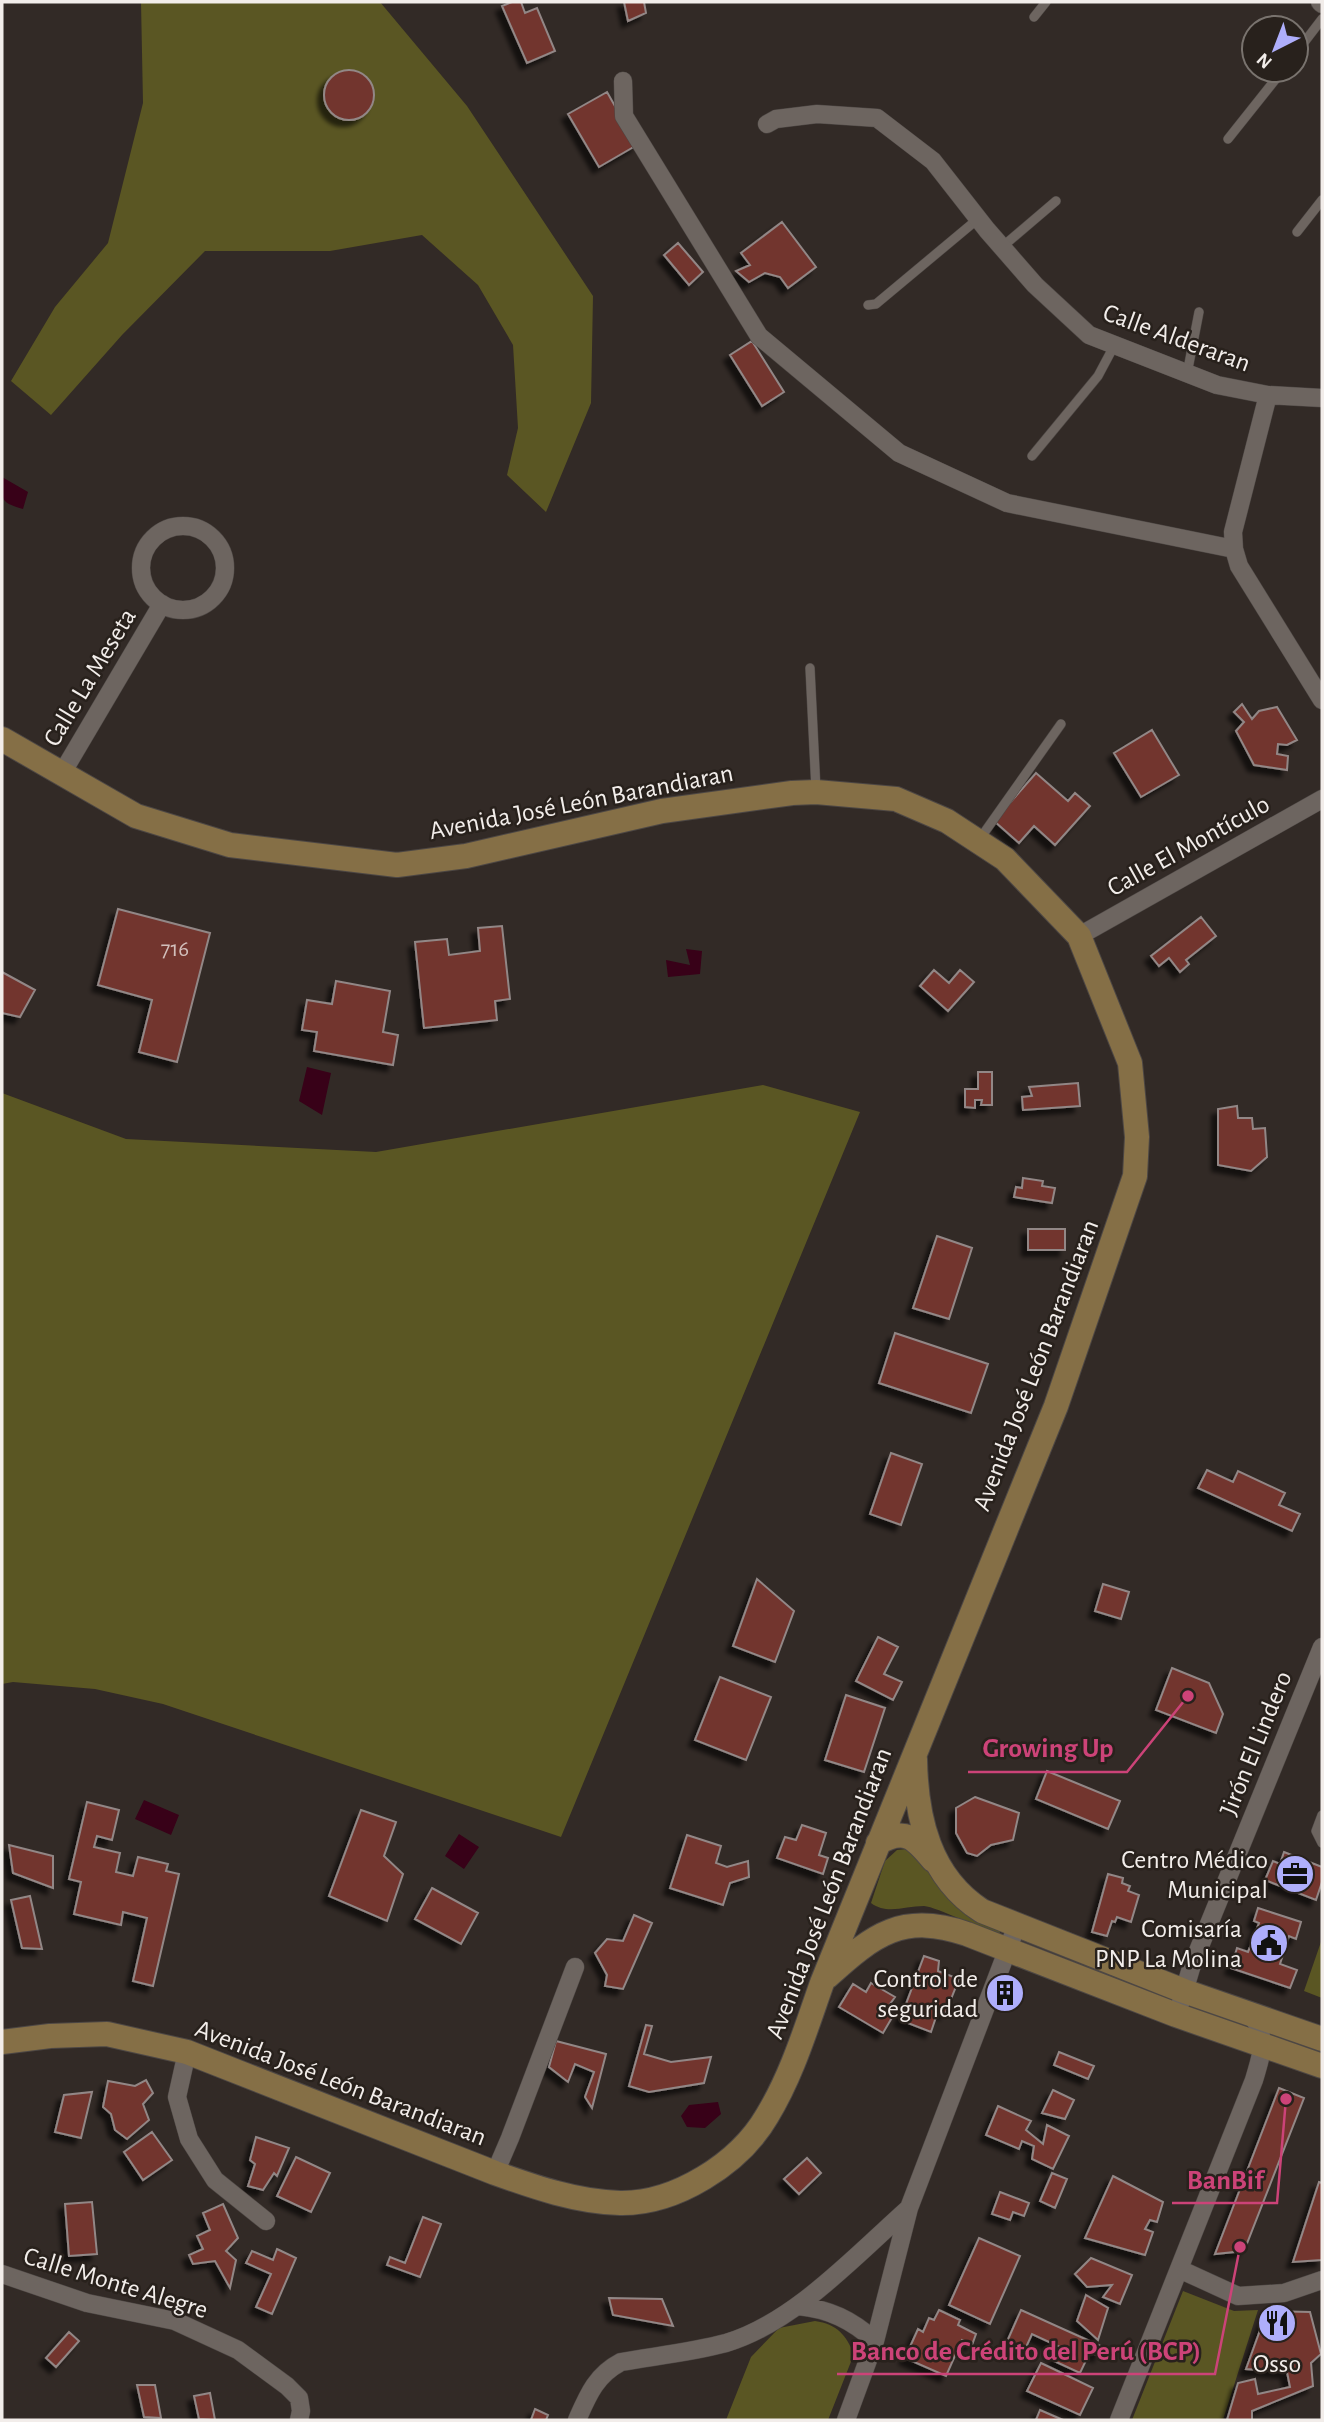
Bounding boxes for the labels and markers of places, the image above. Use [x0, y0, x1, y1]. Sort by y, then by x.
callout: Growing Up [968, 1723, 1127, 1772]
place label: Centro Médico Municipal [1121, 1847, 1268, 1903]
office icon: Centro Médico Municipal [1274, 1853, 1316, 1895]
place label: Comisaría PNP La Molina [1095, 1916, 1242, 1972]
public building icon: Comisaría PNP La Molina [1248, 1922, 1290, 1964]
place label: Control de seguridad [873, 1966, 978, 2022]
building icon: Control de seguridad [984, 1972, 1026, 2014]
callout: BanBif [1172, 2154, 1277, 2203]
restaurant icon: Osso [1256, 2302, 1298, 2344]
callout: Banco de Crédito del Perú (BCP) [837, 2325, 1215, 2374]
place label: Osso [1253, 2351, 1301, 2377]

